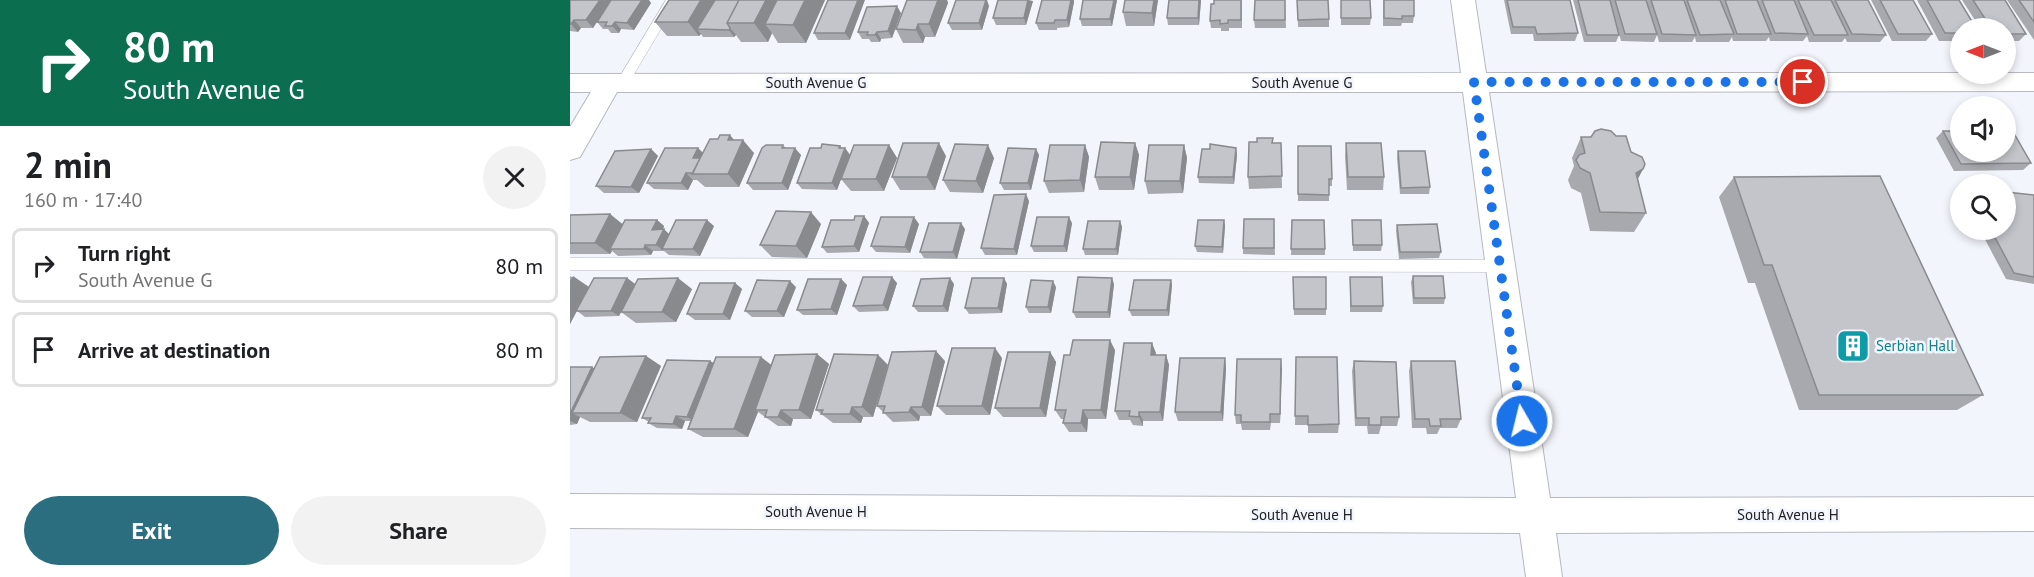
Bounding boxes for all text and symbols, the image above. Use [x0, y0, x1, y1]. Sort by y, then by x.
north arrow [1950, 18, 2016, 84]
map controls [1950, 18, 2016, 240]
text: 80 m [123, 19, 215, 74]
icon: right [24, 24, 102, 102]
pin [1777, 56, 1828, 107]
icon: arrive [1786, 65, 1819, 98]
text: South Avenue G [123, 72, 305, 106]
street label: South Avenue G [766, 73, 866, 92]
street label: South Avenue G [1252, 73, 1352, 92]
button: sound [1950, 96, 2016, 162]
text: 2 min [24, 141, 112, 188]
button: close [483, 146, 546, 209]
button: search [1950, 174, 2016, 240]
text: 160 m · 17:40 [24, 187, 142, 213]
text: Turn right [78, 239, 170, 267]
icon: right [27, 249, 60, 282]
text: 80 m [495, 252, 543, 280]
text: South Avenue G [78, 267, 213, 293]
building icon: Serbian Hall [1835, 328, 1871, 364]
icon: arrive [27, 333, 60, 366]
text: Arrive at destination [78, 336, 270, 364]
text: 80 m [495, 336, 543, 364]
place label: Serbian Hall [1876, 336, 1955, 355]
position arrow [1490, 389, 1554, 453]
button: Exit [24, 496, 279, 565]
button: Share [291, 496, 546, 565]
street label: South Avenue H [765, 502, 867, 521]
street label: South Avenue H [1251, 505, 1353, 524]
street label: South Avenue H [1737, 505, 1839, 524]

